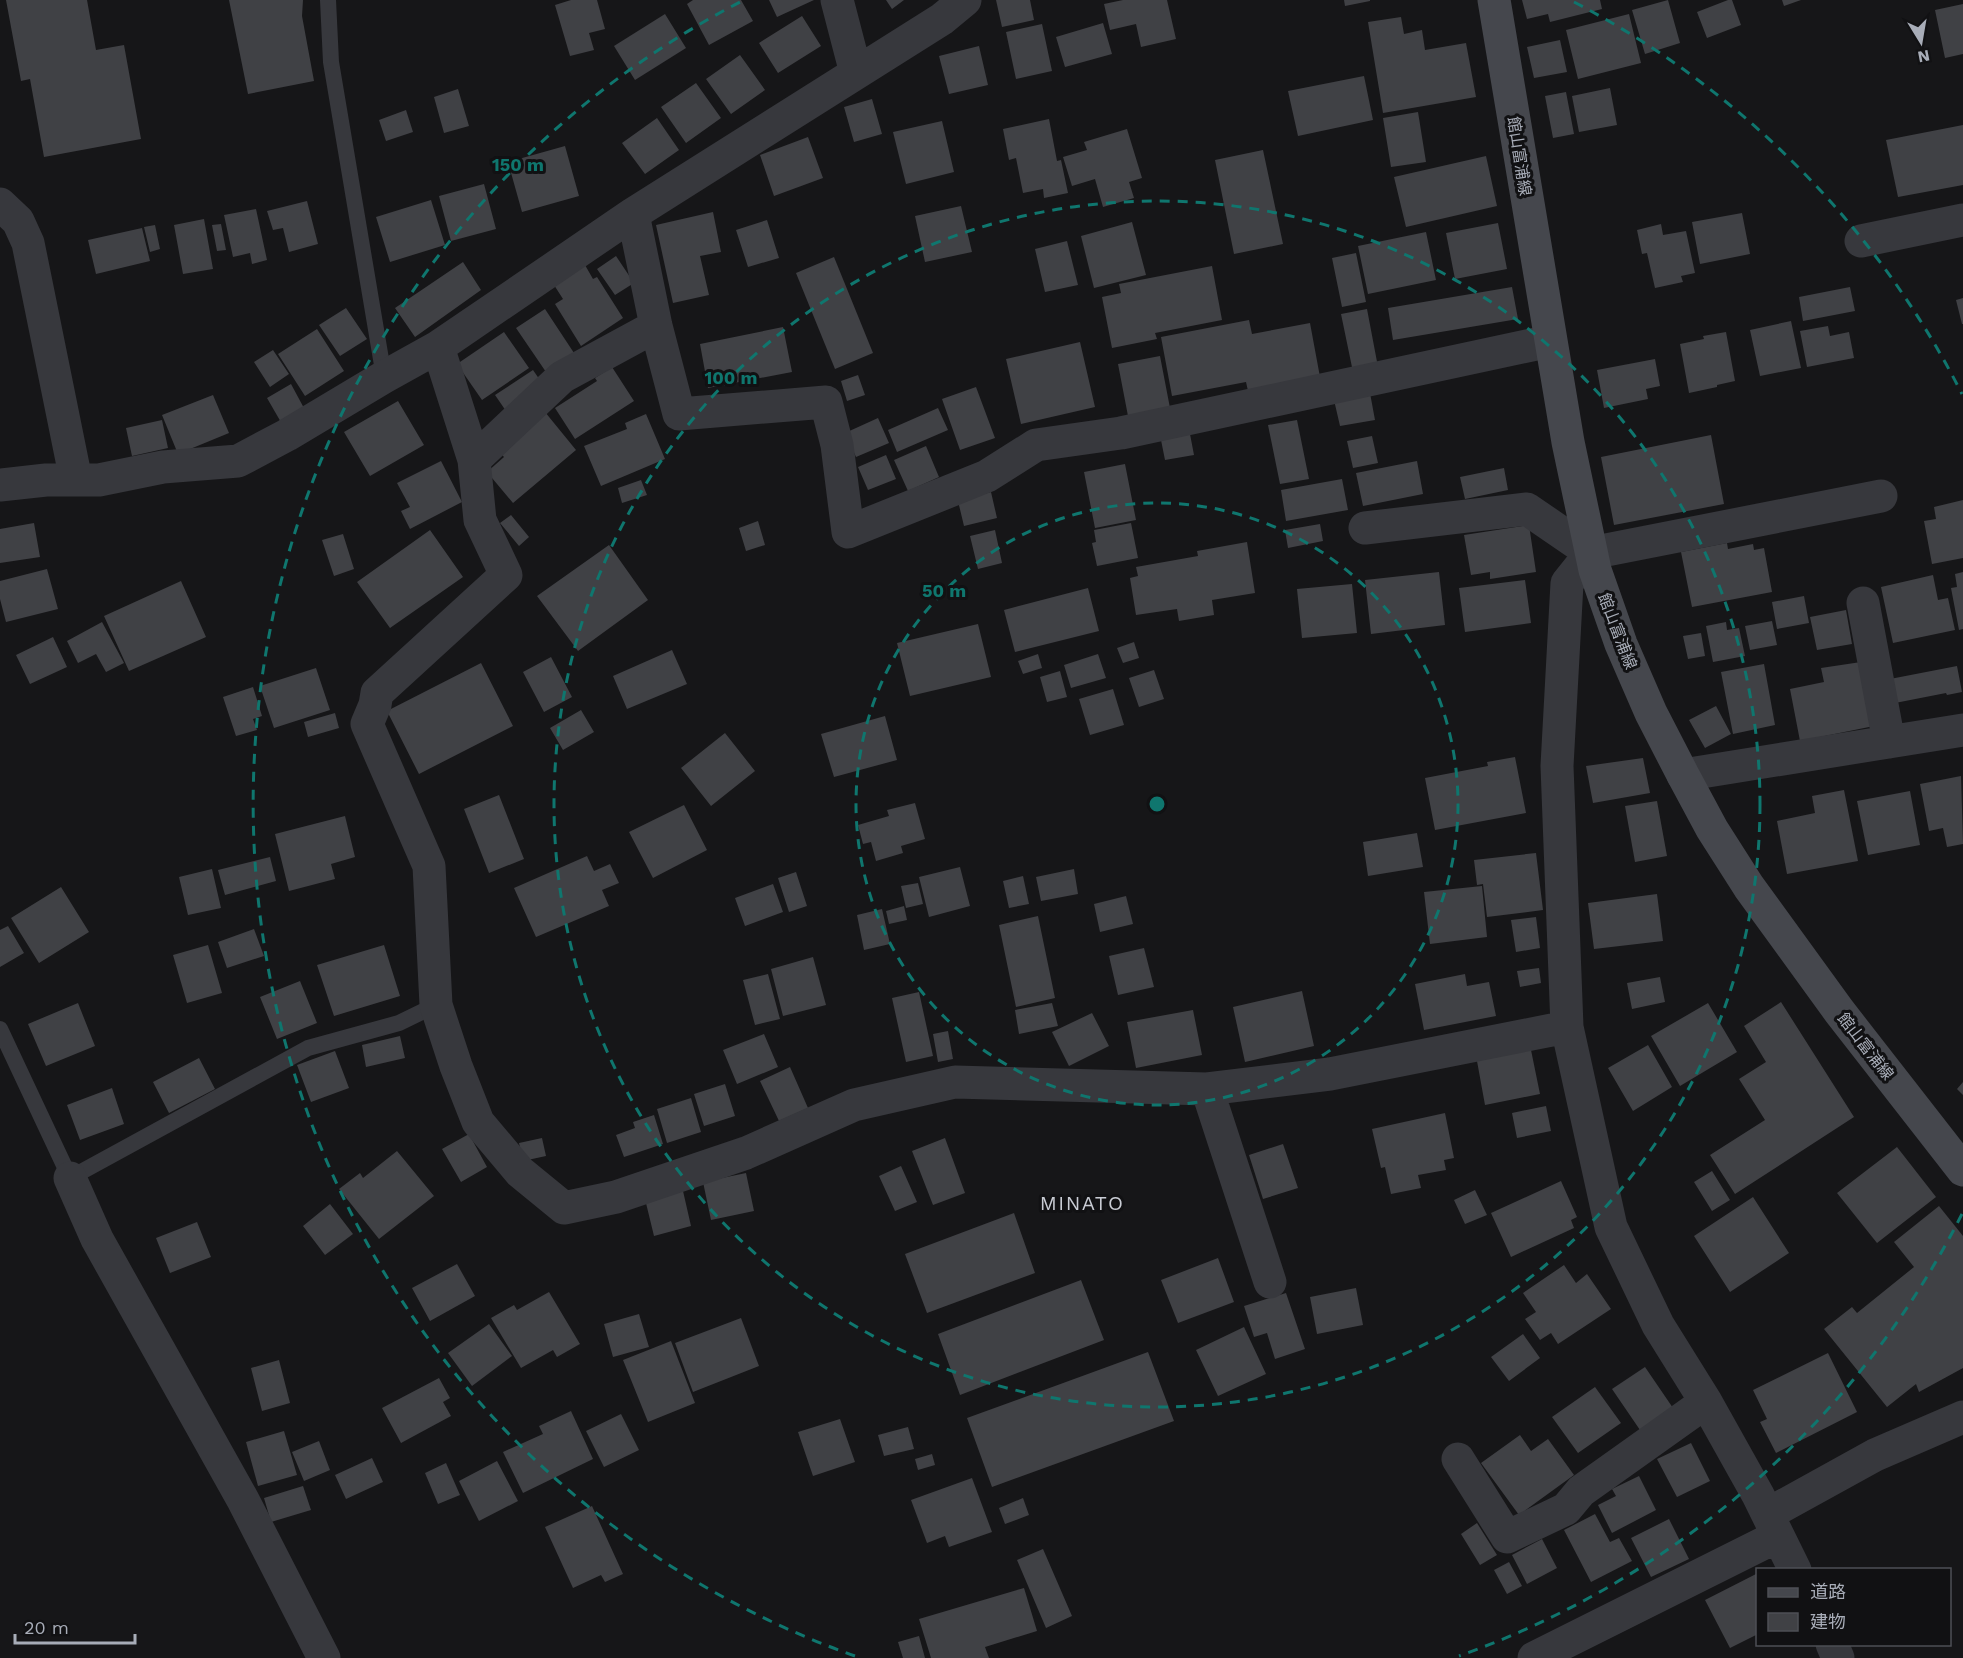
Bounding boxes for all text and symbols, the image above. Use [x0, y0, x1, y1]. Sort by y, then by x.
north arrow [1891, 12, 1951, 72]
text: N [1916, 46, 1931, 67]
street label: 館山富浦線 [1504, 115, 1535, 197]
text: 150 m [492, 154, 544, 175]
text: 100 m [704, 367, 758, 388]
text: 50 m [922, 580, 966, 601]
street label: 館山富浦線 [1594, 590, 1641, 672]
centre of rings [1147, 794, 1167, 814]
street label: 館山富浦線 [1833, 1009, 1898, 1084]
district label: MINATO [1040, 1191, 1124, 1215]
legend [1756, 1568, 1951, 1646]
text: 道路 [1810, 1581, 1846, 1602]
scale bar [15, 1607, 135, 1645]
text: 建物 [1810, 1611, 1846, 1632]
text: 20 m [24, 1617, 69, 1638]

